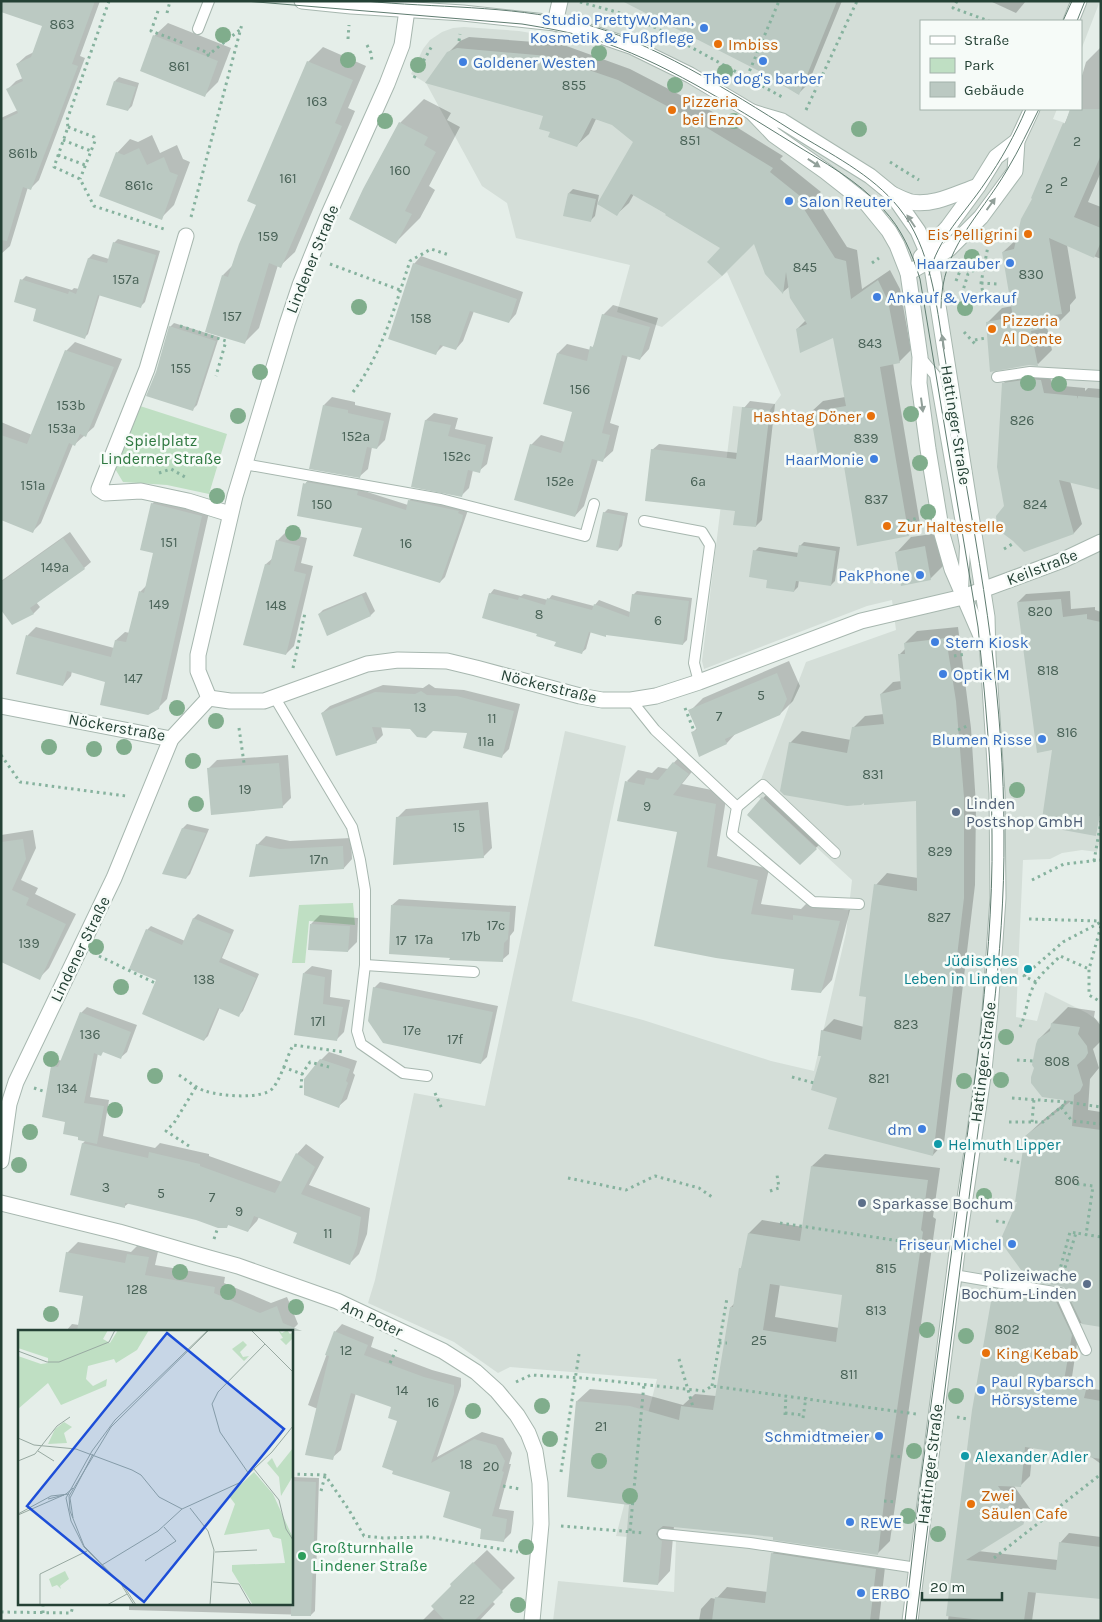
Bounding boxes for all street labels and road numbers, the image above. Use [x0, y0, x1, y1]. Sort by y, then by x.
street label: Lindener Straße [282, 202, 342, 316]
street label: Hattinger Straße [937, 364, 975, 486]
street label: Keilstraße [1004, 545, 1080, 589]
street label: Nöckerstraße [499, 665, 599, 707]
street label: Nöckerstraße [67, 709, 167, 745]
street label: Lindener Straße [46, 893, 114, 1005]
street label: Hattinger Straße [966, 1001, 1000, 1123]
street label: Am Poter [338, 1296, 406, 1341]
street label: Hattinger Straße [913, 1403, 947, 1525]

